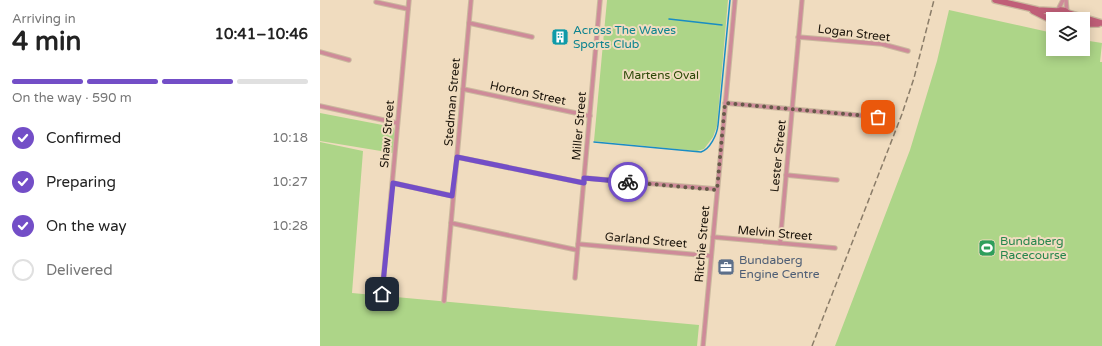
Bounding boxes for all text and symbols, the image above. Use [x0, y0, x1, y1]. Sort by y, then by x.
text: Arriving in [12, 11, 76, 27]
map controls [1046, 12, 1090, 56]
button: layers [1046, 12, 1090, 56]
street label: Logan Street [817, 22, 892, 44]
place label: Across The Waves Sports Club [573, 23, 676, 51]
text: 10:41–10:46 [215, 25, 308, 43]
text: 4 min [12, 26, 81, 57]
building icon: Across The Waves Sports Club [550, 27, 570, 47]
street label: Stedman Street [441, 57, 463, 147]
park label: Martens Oval [623, 68, 699, 82]
street label: Horton Street [489, 78, 568, 108]
text: On the way · 590 m [12, 90, 132, 106]
street label: Miller Street [569, 90, 589, 161]
street label: Shaw Street [377, 99, 397, 169]
pin [861, 100, 895, 134]
icon: bag [867, 106, 889, 128]
street label: Lester Street [767, 119, 789, 193]
icon: check [12, 127, 34, 149]
text: Confirmed [46, 129, 121, 147]
text: 10:18 [272, 130, 308, 146]
courier [608, 162, 648, 202]
icon: check [12, 171, 34, 193]
icon: bike [617, 171, 639, 193]
text: Preparing [46, 173, 116, 191]
text: 10:27 [272, 174, 308, 190]
street label: Ritchie Street [692, 205, 712, 283]
icon: check [12, 215, 34, 237]
text: On the way [46, 217, 126, 235]
text: 10:28 [272, 218, 308, 234]
street label: Melvin Street [737, 223, 814, 243]
street label: Garland Street [604, 229, 688, 251]
place label: Bundaberg Racecourse [1000, 234, 1067, 262]
sports icon: Bundaberg Racecourse [977, 238, 997, 258]
place label: Bundaberg Engine Centre [739, 253, 820, 281]
office icon: Bundaberg Engine Centre [716, 257, 736, 277]
text: Delivered [46, 261, 113, 279]
pin [365, 277, 399, 311]
icon: home [371, 283, 393, 305]

